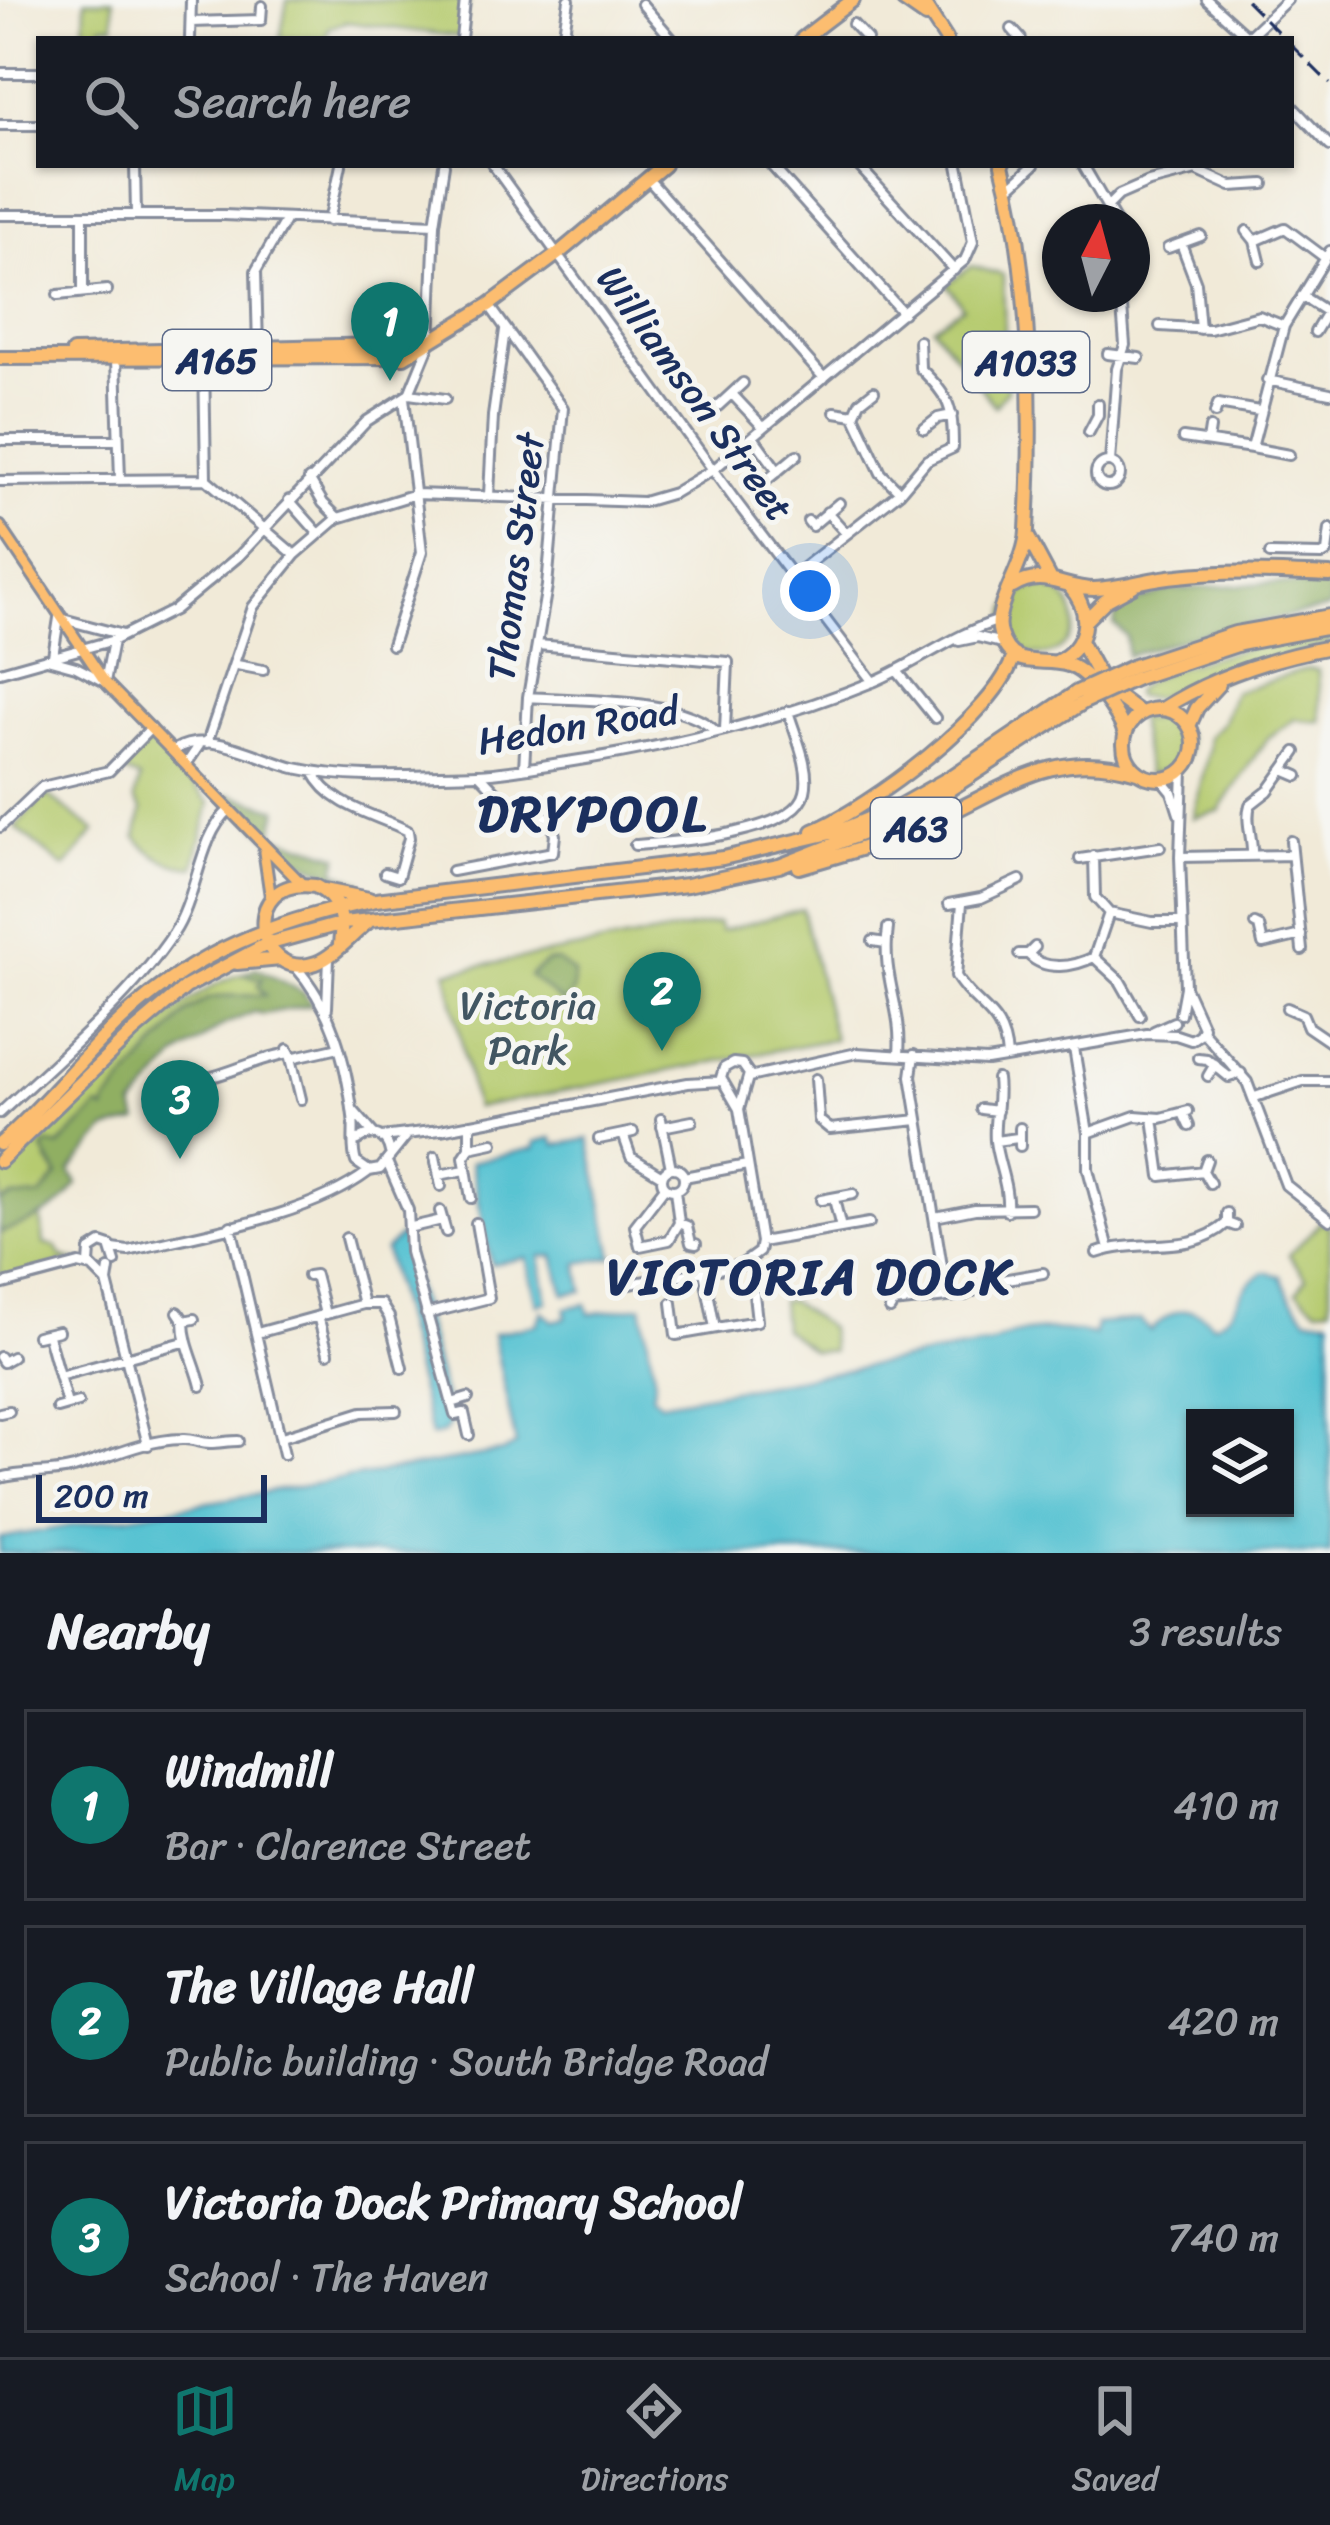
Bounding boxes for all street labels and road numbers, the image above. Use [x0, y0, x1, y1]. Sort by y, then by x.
street label: Williamson Street [578, 250, 813, 537]
road number: A165 [163, 330, 271, 390]
road number: A1033 [963, 332, 1089, 392]
street label: Thomas Street [466, 428, 565, 685]
street label: Hedon Road [473, 675, 686, 775]
road number: A63 [871, 798, 961, 858]

